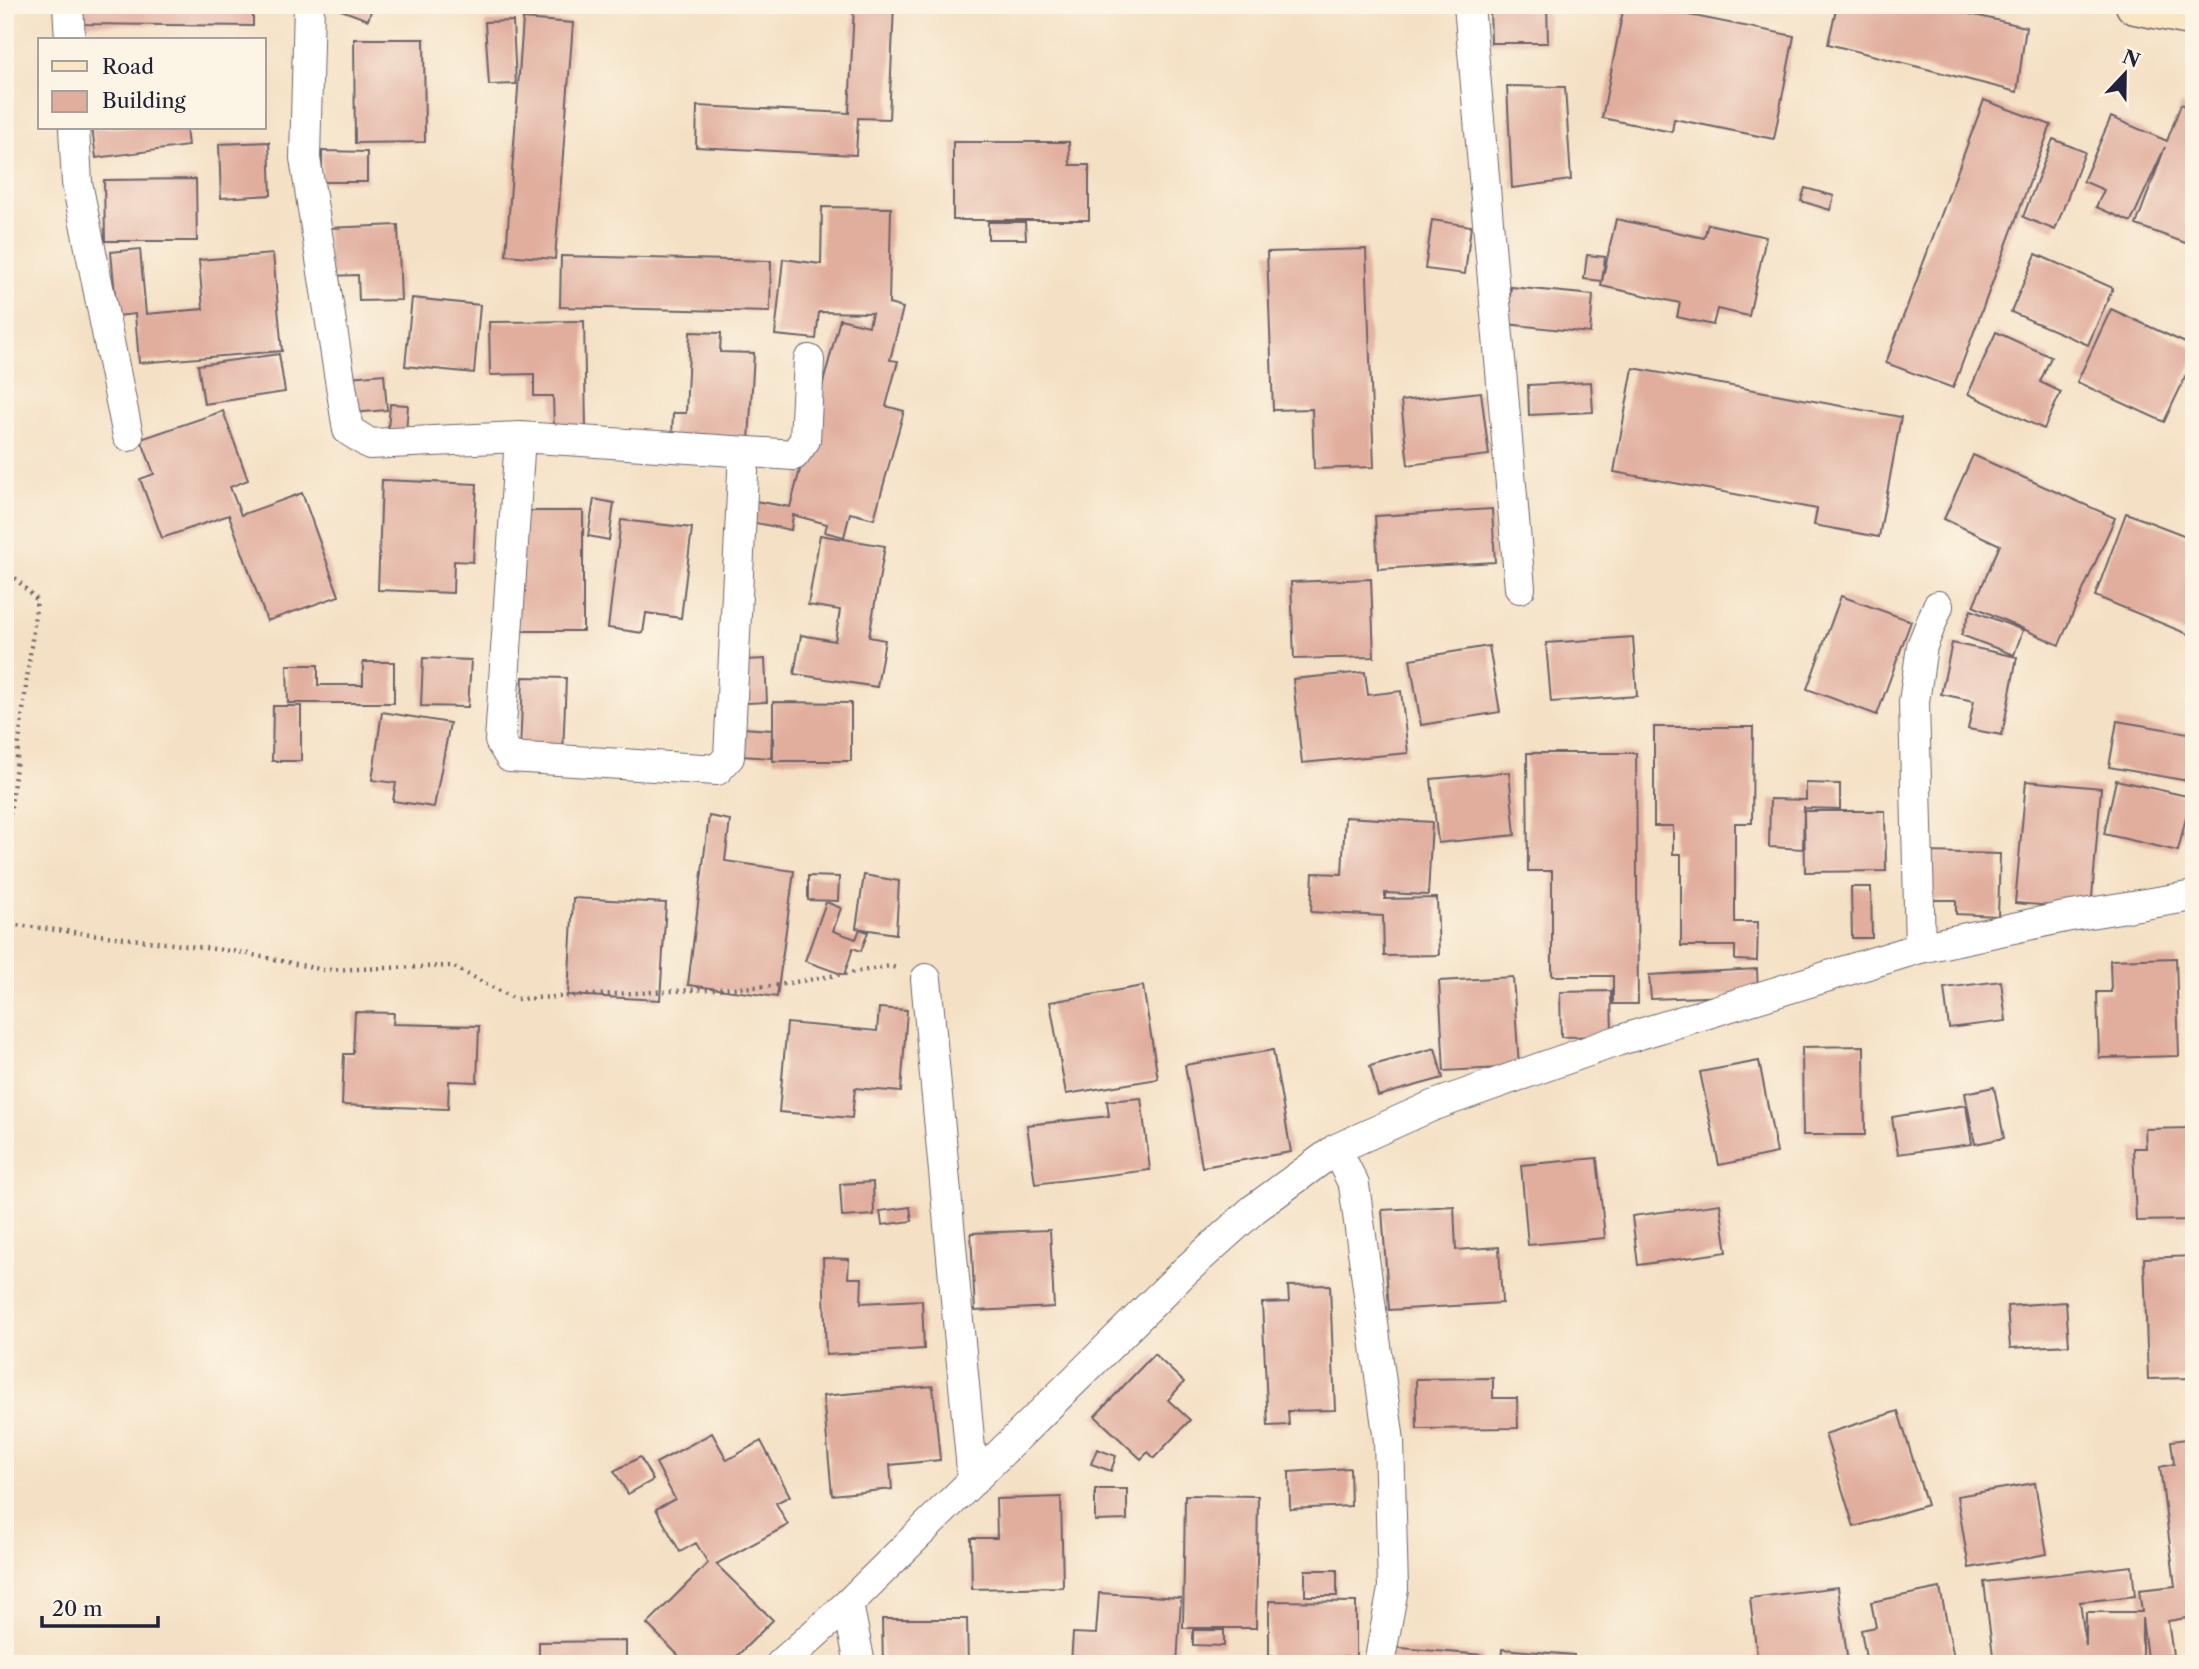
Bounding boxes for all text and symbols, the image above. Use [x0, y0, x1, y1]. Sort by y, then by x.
legend [38, 38, 266, 130]
north arrow [2090, 38, 2160, 108]
text: N [2119, 45, 2143, 72]
text: Road [102, 54, 154, 79]
text: Building [102, 88, 187, 113]
scale bar [42, 1585, 158, 1629]
text: 20 m [52, 1596, 103, 1621]

